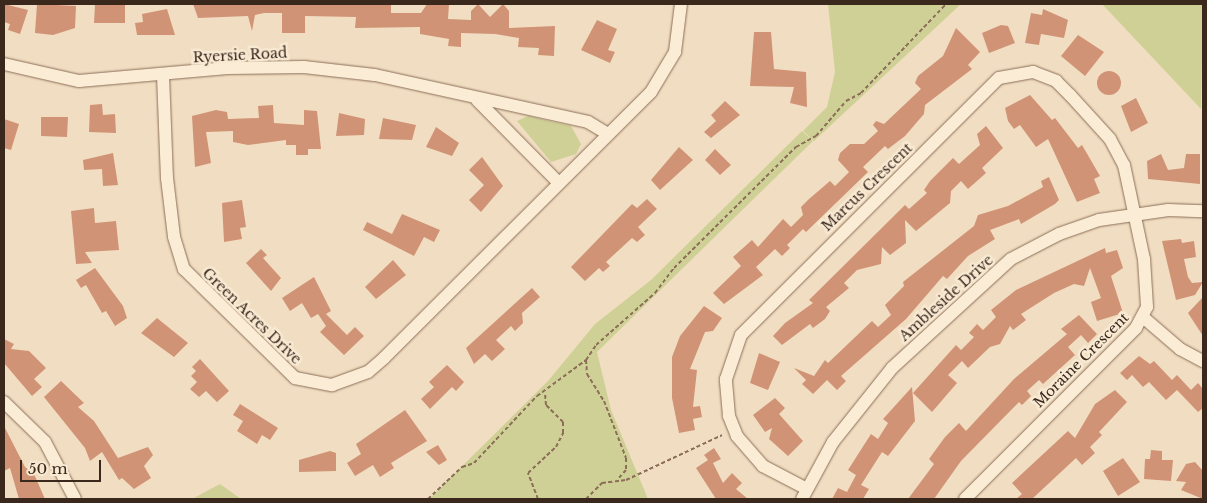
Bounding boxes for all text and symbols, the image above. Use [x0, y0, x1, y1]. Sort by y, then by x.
street label: Ryersie Road [192, 44, 288, 66]
street label: Marcus Crescent [818, 139, 916, 235]
street label: Ambleside Drive [896, 252, 996, 344]
street label: Green Acres Drive [199, 264, 305, 368]
street label: Moraine Crescent [1030, 309, 1132, 411]
scale bar [22, 450, 104, 482]
text: 50 m [28, 459, 68, 478]

